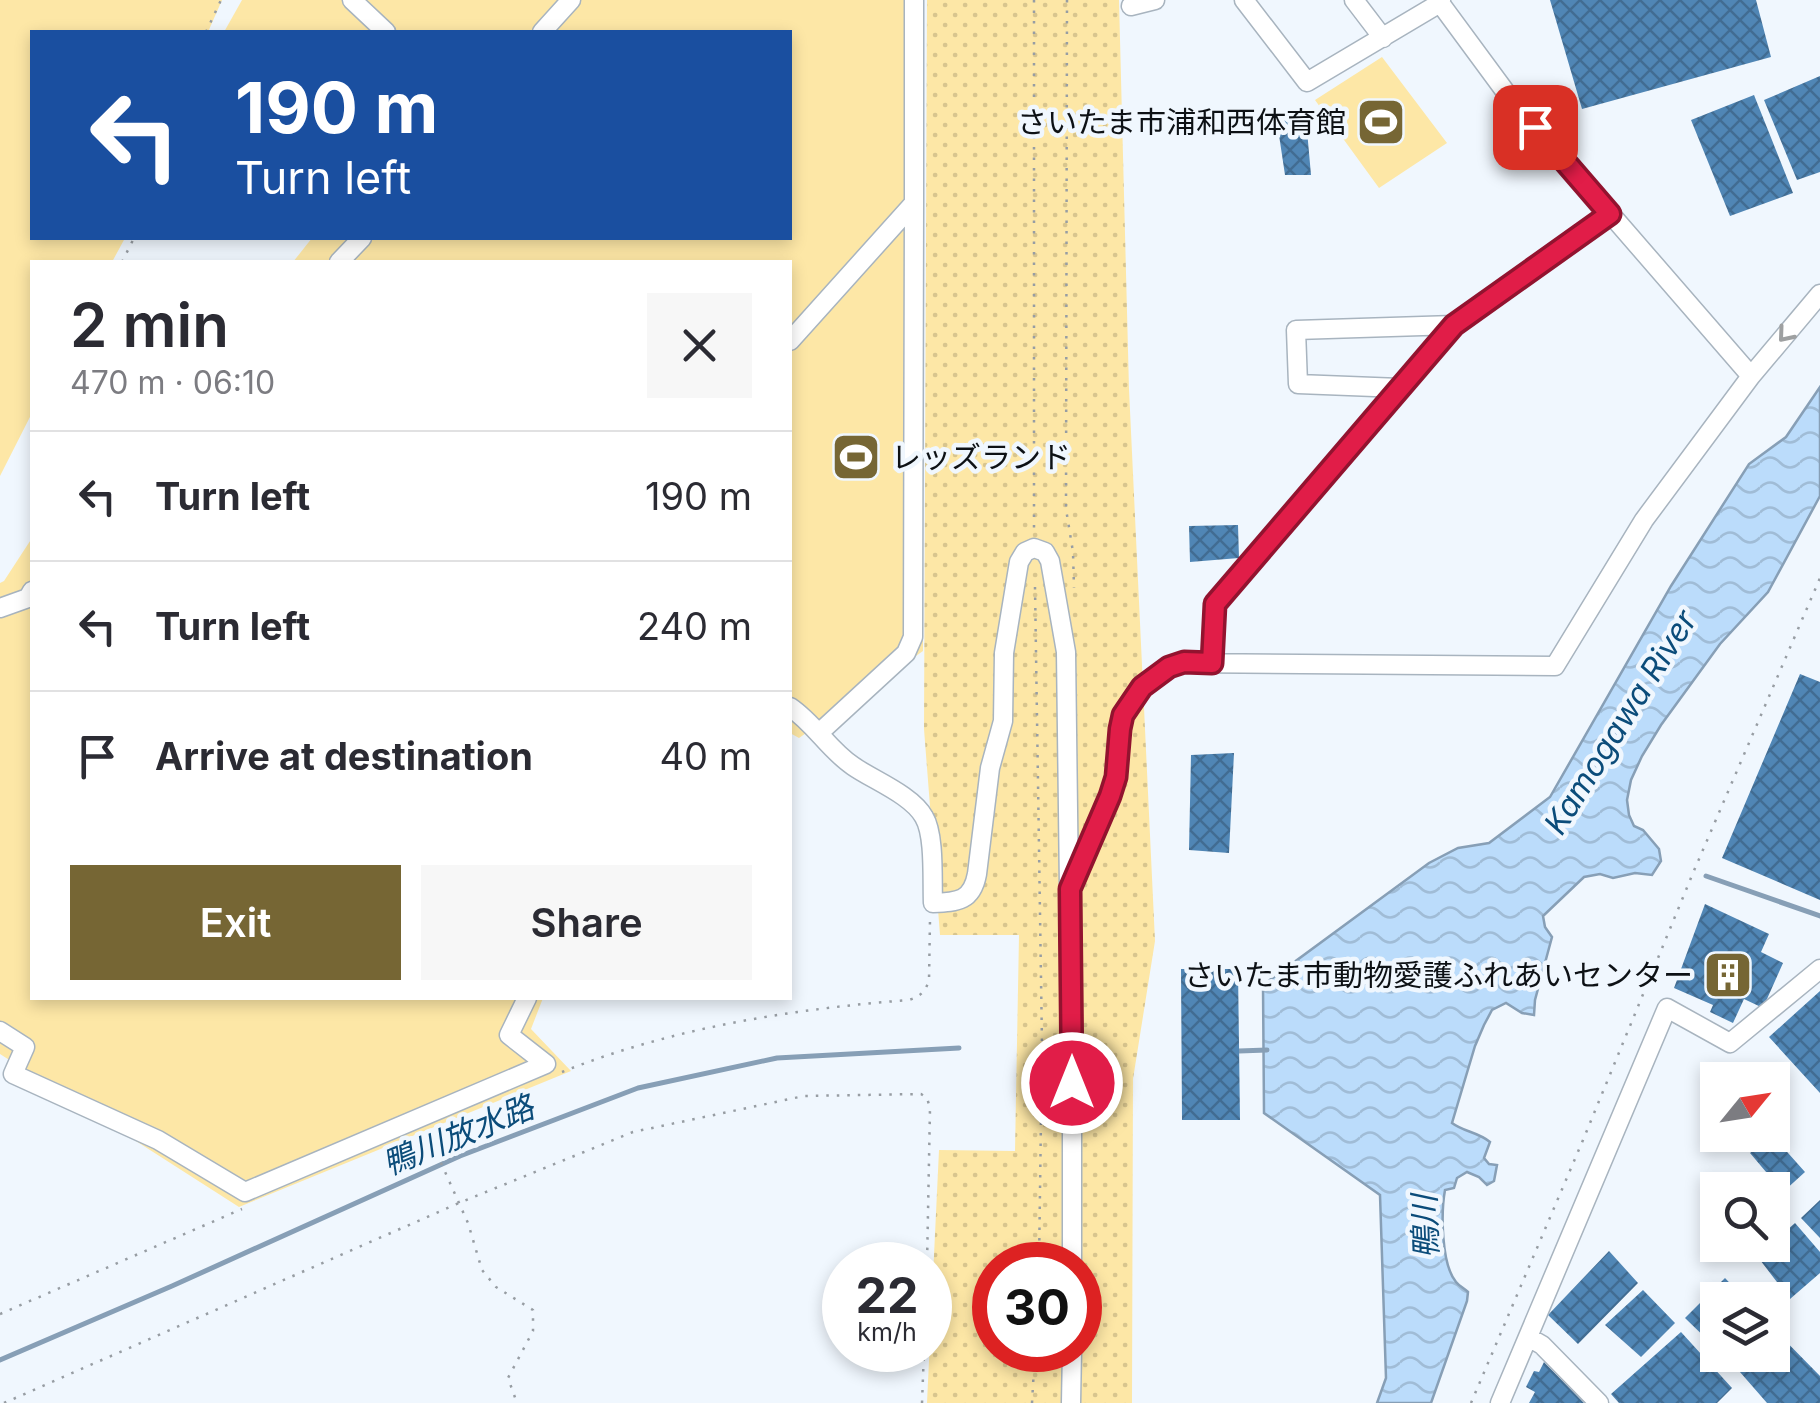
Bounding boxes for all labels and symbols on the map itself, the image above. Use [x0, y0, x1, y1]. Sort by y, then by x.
pin [1493, 85, 1578, 170]
sports icon: さいたま市浦和西体育館 [1355, 96, 1407, 148]
place label: さいたま市浦和西体育館 [1017, 104, 1346, 140]
one-way arrow [1779, 323, 1797, 342]
sports icon: レッズランド [830, 431, 882, 483]
place label: レッズランド [891, 439, 1071, 475]
water label: Kamogawa River [1535, 602, 1705, 841]
building icon: さいたま市動物愛護ふれあいセンター [1702, 949, 1754, 1001]
place label: さいたま市動物愛護ふれあいセンター [1184, 957, 1693, 993]
position arrow [1020, 1031, 1124, 1135]
north arrow [1700, 1062, 1790, 1152]
water label: 鴨川放水路 [377, 1086, 542, 1183]
water label: 鴨川 [1404, 1191, 1446, 1260]
speed limit sign: 30 [972, 1242, 1102, 1372]

